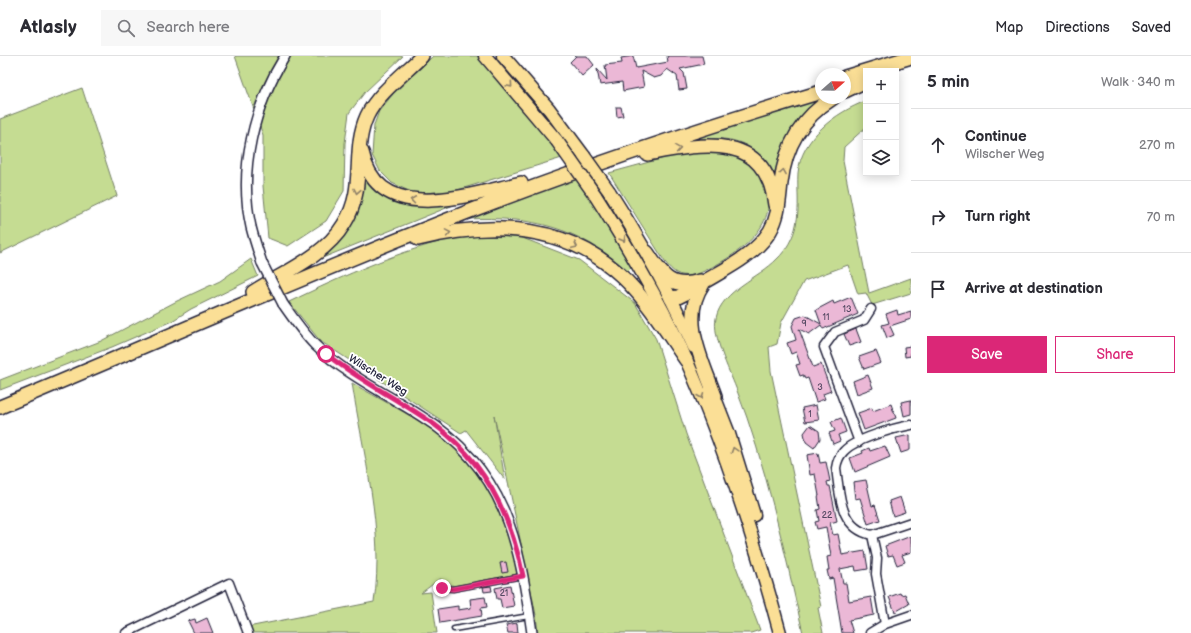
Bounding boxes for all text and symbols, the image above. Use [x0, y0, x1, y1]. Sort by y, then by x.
search box [101, 10, 381, 46]
text: Atlasly [20, 16, 77, 39]
icon: search [115, 17, 137, 39]
text: Search here [147, 18, 230, 37]
text: Map [995, 19, 1023, 36]
text: Directions [1045, 19, 1110, 36]
text: Saved [1132, 19, 1171, 36]
north arrow [815, 68, 851, 104]
map controls [863, 68, 899, 176]
button: + [863, 68, 899, 104]
text: 5 min [927, 72, 970, 92]
text: Walk · 340 m [1101, 74, 1175, 90]
one-way arrow [506, 81, 513, 88]
button: − [863, 104, 899, 140]
text: Continue [965, 127, 1027, 146]
icon: ahead [927, 134, 949, 156]
text: 270 m [1139, 137, 1175, 153]
button: layers [863, 140, 899, 176]
one-way arrow [675, 145, 681, 154]
text: Wilscher Weg [965, 146, 1044, 162]
one-way arrow [778, 169, 787, 175]
one-way arrow [353, 188, 362, 194]
one-way arrow [410, 196, 417, 205]
icon: right [927, 206, 949, 228]
text: Turn right [965, 207, 1030, 226]
text: 70 m [1147, 209, 1175, 225]
one-way arrow [445, 229, 451, 237]
one-way arrow [618, 235, 626, 242]
one-way arrow [571, 241, 578, 249]
icon: arrive [927, 278, 949, 300]
text: Arrive at destination [965, 279, 1103, 298]
house number: 13 [842, 304, 852, 315]
house number: 11 [823, 312, 829, 323]
house number: 9 [801, 318, 807, 329]
button: Save [927, 336, 1047, 373]
button: Share [1055, 336, 1175, 373]
route start [317, 345, 335, 363]
street label: Wilscher Weg [346, 352, 410, 398]
house number: 3 [817, 382, 823, 393]
one-way arrow [696, 392, 704, 400]
house number: 1 [808, 409, 812, 420]
one-way arrow [730, 447, 739, 454]
house number: 22 [822, 510, 833, 521]
route end [433, 579, 451, 597]
house number: 21 [500, 588, 508, 599]

